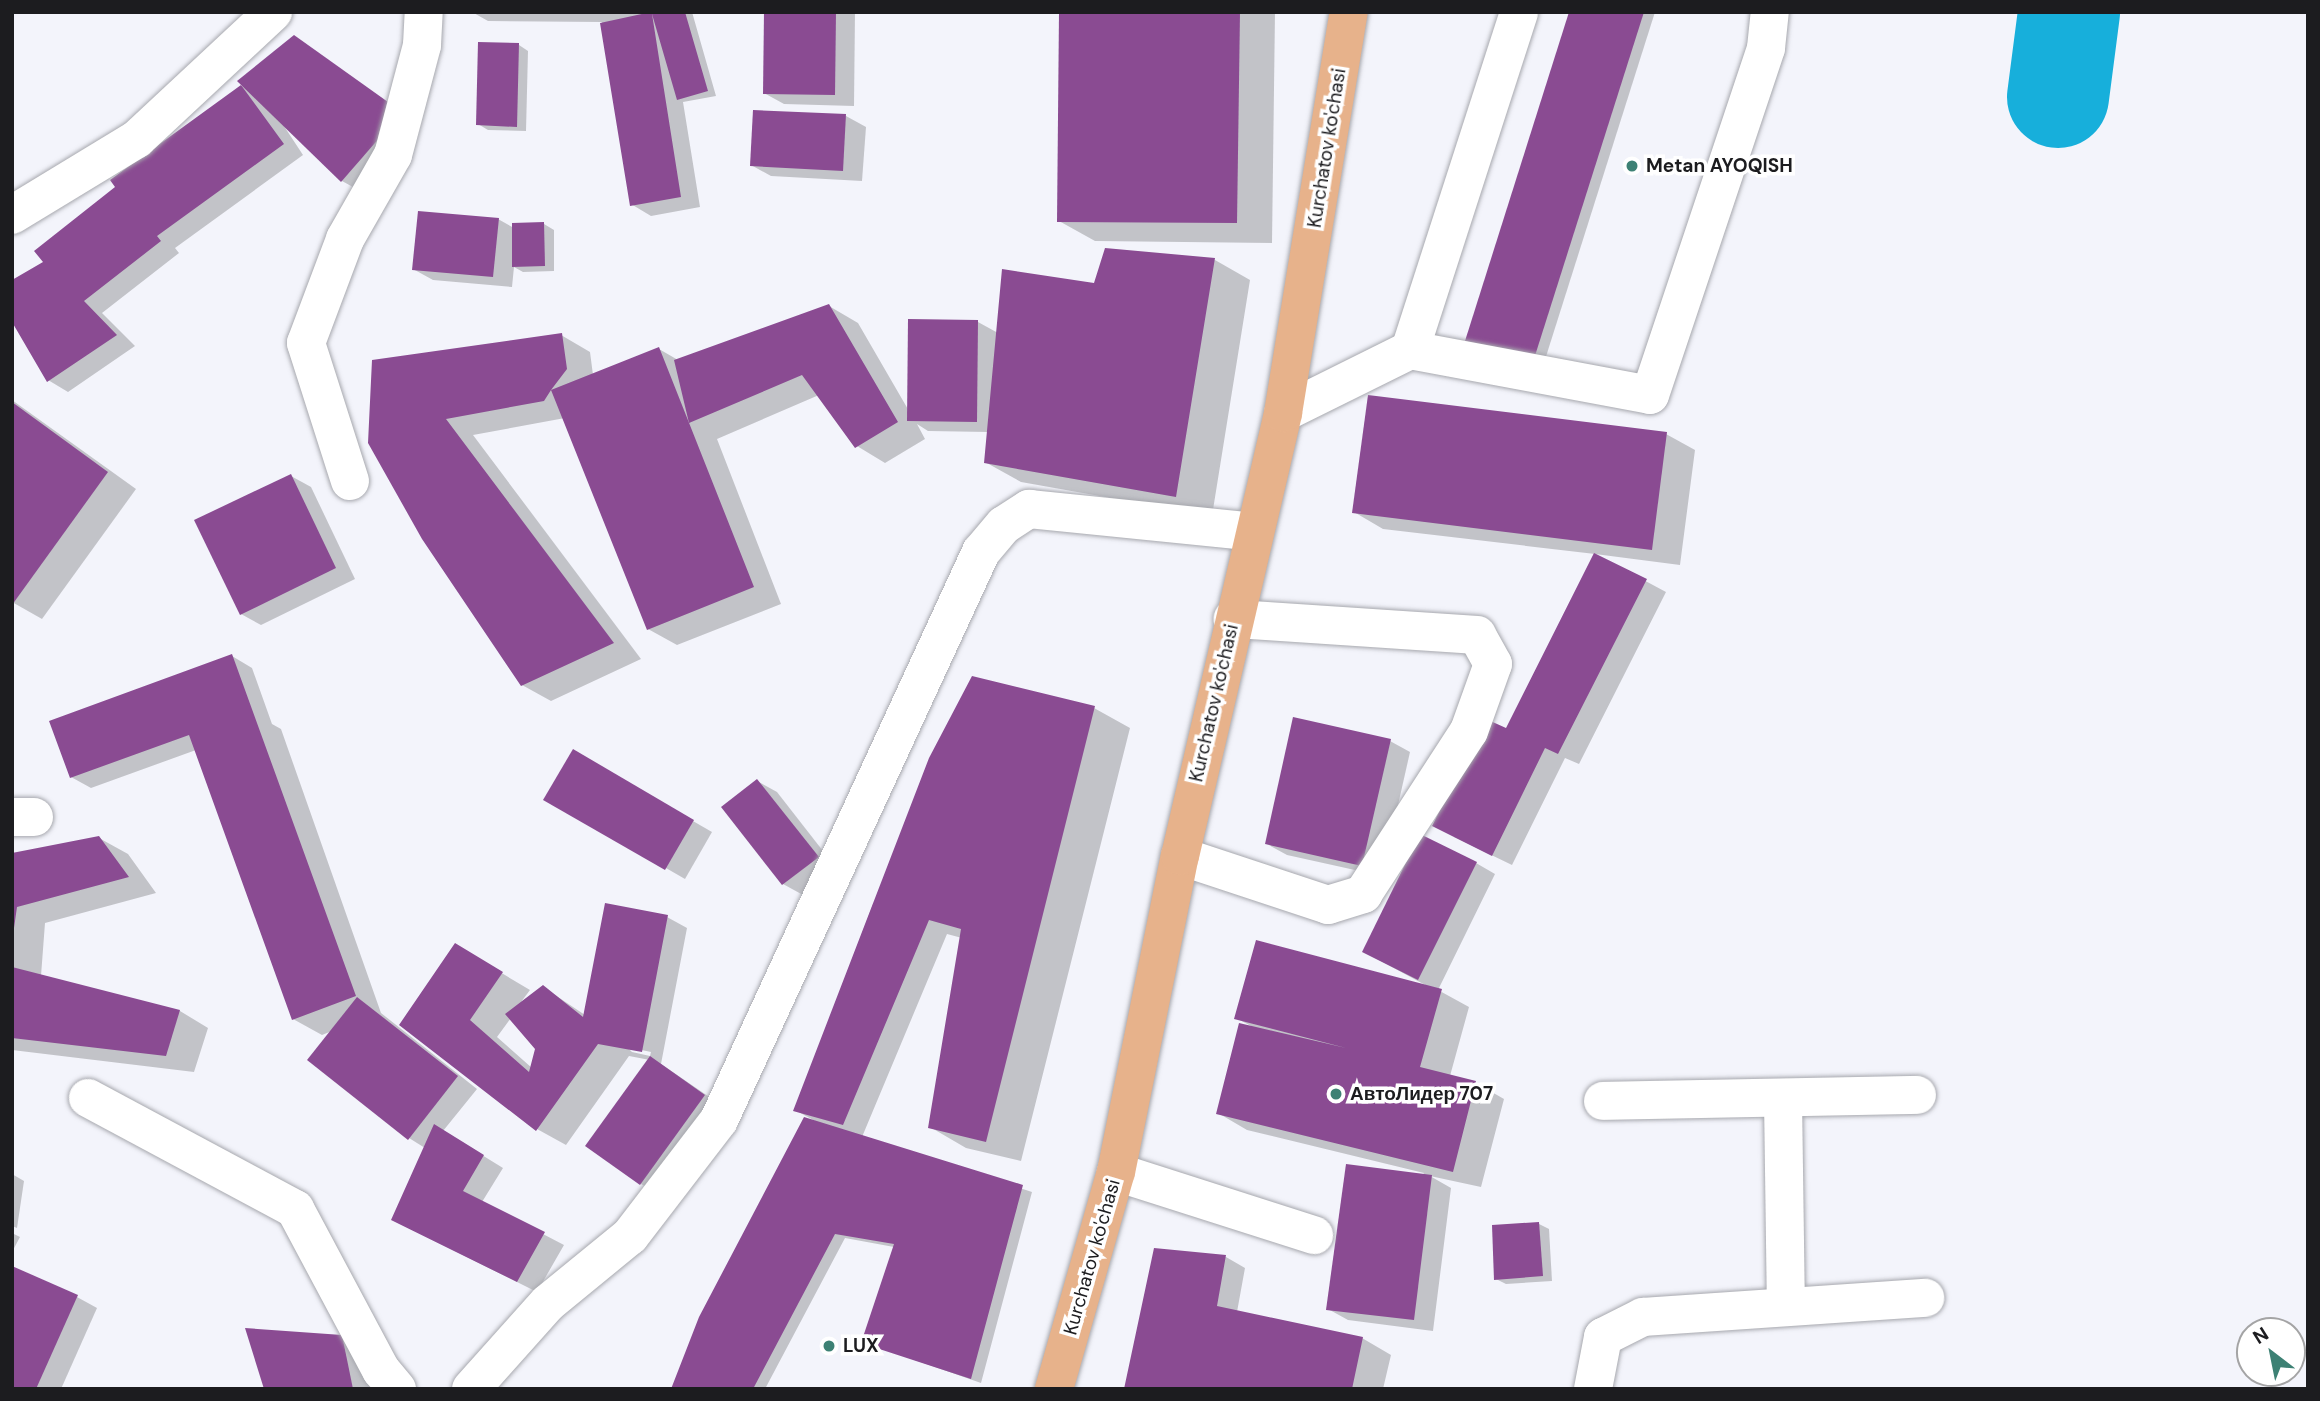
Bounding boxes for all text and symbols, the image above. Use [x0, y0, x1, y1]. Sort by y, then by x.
street label: Kurchatov ko'chasi [1303, 67, 1351, 229]
place label: Metan AYOQISH [1646, 155, 1793, 177]
marker: Metan AYOQISH [1624, 158, 1640, 174]
street label: Kurchatov ko'chasi [1185, 622, 1243, 784]
place label: АвтоЛидер 707 [1350, 1083, 1493, 1105]
marker: АвтоЛидер 707 [1328, 1086, 1344, 1102]
street label: Kurchatov ko'chasi [1059, 1176, 1125, 1338]
north arrow [2236, 1317, 2306, 1387]
text: N [2248, 1321, 2273, 1350]
place label: LUX [843, 1335, 879, 1357]
marker: LUX [821, 1338, 837, 1354]

